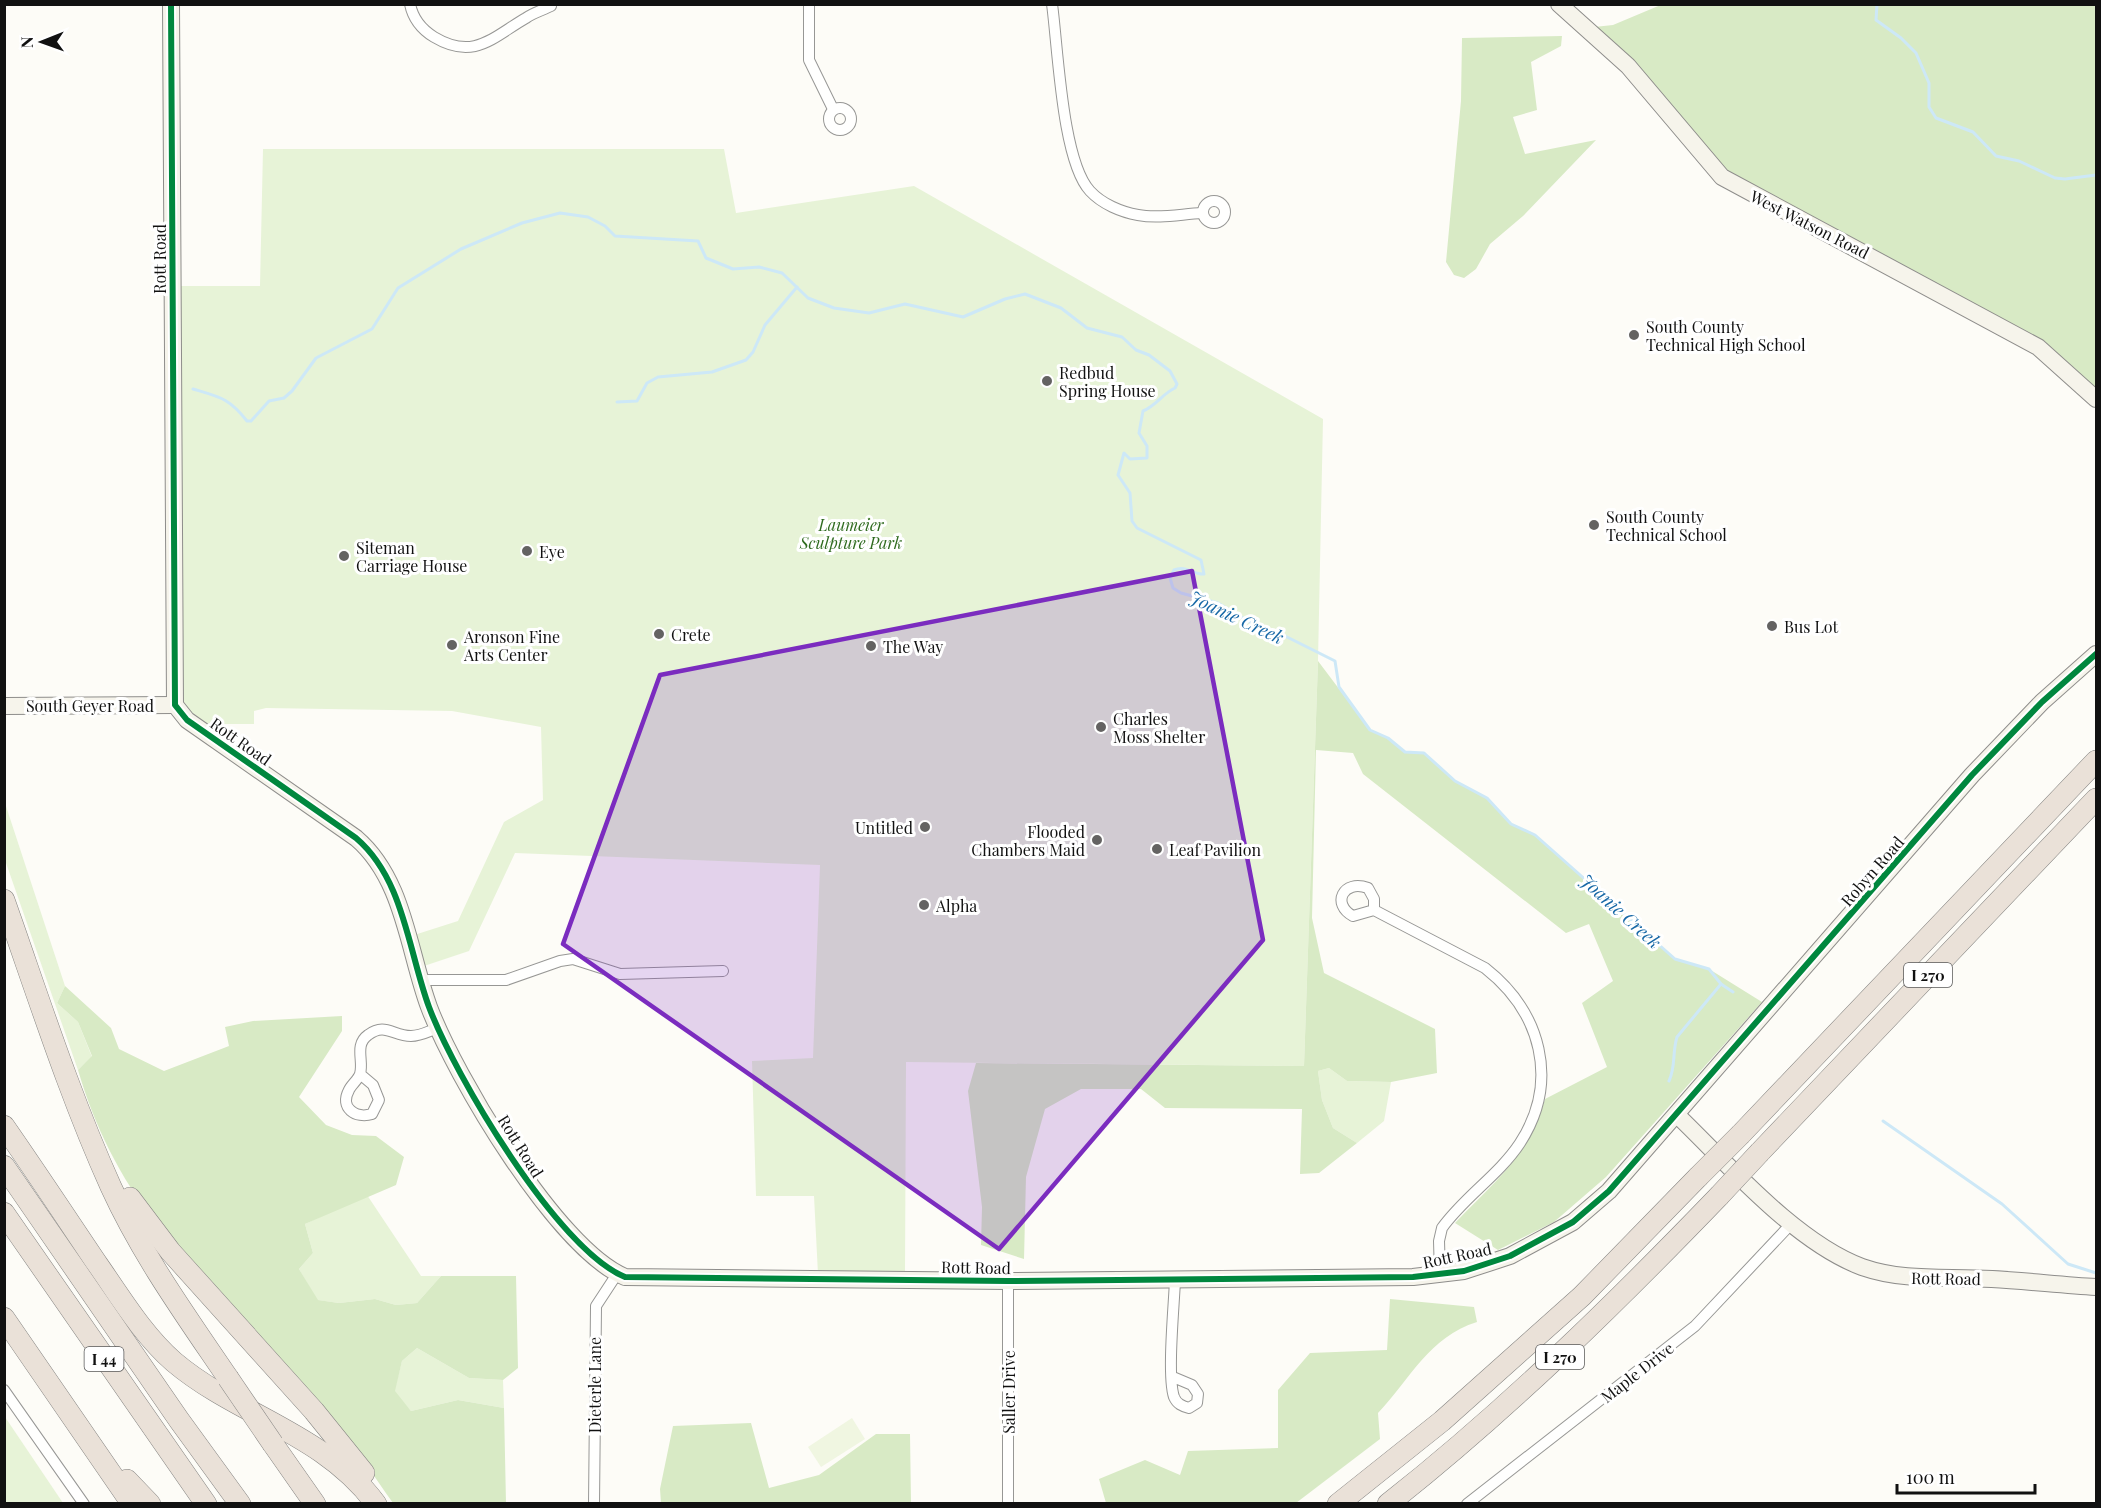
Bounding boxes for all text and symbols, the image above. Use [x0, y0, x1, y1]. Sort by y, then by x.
north arrow [12, 12, 72, 72]
text: N [16, 36, 37, 48]
street label: West Watson Road [1746, 185, 1873, 263]
street label: Rott Road [149, 224, 170, 294]
place label: South County Technical High School [1646, 316, 1806, 355]
marker: South County Technical High School [1627, 328, 1641, 342]
place label: Redbud Spring House [1059, 362, 1156, 401]
marker: Redbud Spring House [1040, 374, 1054, 388]
place label: South County Technical School [1606, 506, 1727, 545]
park label: Laumeier Sculpture Park [799, 514, 902, 553]
marker: South County Technical School [1587, 518, 1601, 532]
place label: Siteman Carriage House [356, 537, 467, 576]
place label: Eye [539, 541, 565, 562]
marker: Eye [520, 544, 534, 558]
marker: Siteman Carriage House [337, 549, 351, 563]
water label: Joanie Creek [1186, 585, 1288, 649]
place label: Bus Lot [1784, 616, 1839, 637]
marker: Bus Lot [1765, 619, 1779, 633]
place label: Crete [671, 624, 711, 645]
place label: Aronson Fine Arts Center [463, 626, 560, 665]
marker: Crete [652, 627, 666, 641]
place label: The Way [883, 636, 943, 657]
marker: Aronson Fine Arts Center [445, 638, 459, 652]
marker: The Way [864, 639, 878, 653]
street label: South Geyer Road [26, 695, 154, 716]
place label: Charles Moss Shelter [1113, 708, 1205, 747]
street label: Rott Road [206, 712, 276, 770]
marker: Charles Moss Shelter [1094, 720, 1108, 734]
place label: Untitled [855, 817, 913, 838]
marker: Untitled [918, 820, 932, 834]
place label: Flooded Chambers Maid [971, 821, 1085, 860]
street label: Robyn Road [1836, 832, 1908, 910]
marker: Flooded Chambers Maid [1090, 833, 1104, 847]
place label: Leaf Pavilion [1169, 839, 1261, 860]
marker: Leaf Pavilion [1150, 842, 1164, 856]
water label: Joanie Creek [1575, 868, 1667, 954]
place label: Alpha [935, 895, 977, 916]
marker: Alpha [917, 898, 931, 912]
road number: I 270 [1904, 963, 1952, 987]
street label: Rott Road [494, 1111, 548, 1181]
street label: Rott Road [1421, 1237, 1493, 1273]
street label: Rott Road [941, 1256, 1011, 1278]
street label: Rott Road [1911, 1267, 1981, 1289]
street label: Dieterle Lane [584, 1337, 605, 1433]
street label: Maple Drive [1596, 1337, 1678, 1407]
road number: I 270 [1536, 1345, 1584, 1369]
road number: I 44 [84, 1347, 124, 1371]
street label: Saller Drive [998, 1350, 1019, 1434]
scale bar [1897, 1457, 2035, 1495]
text: 100 m [1906, 1465, 1955, 1489]

